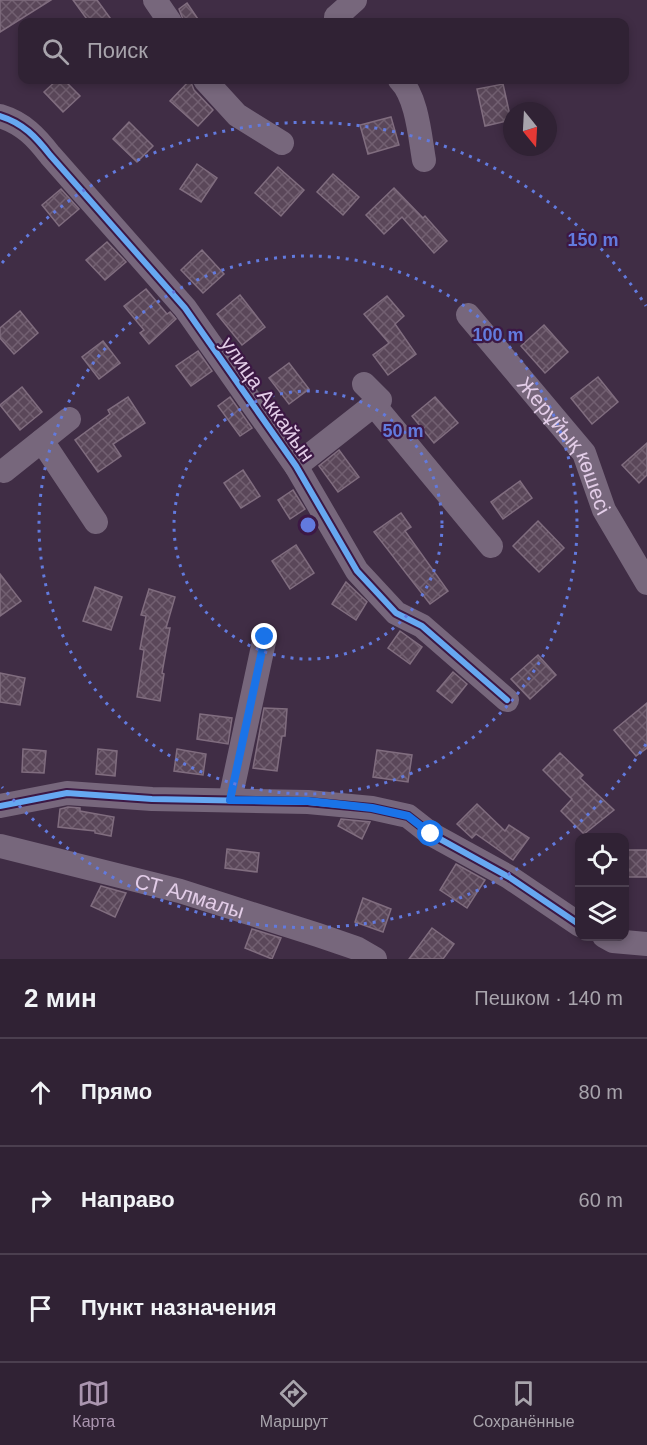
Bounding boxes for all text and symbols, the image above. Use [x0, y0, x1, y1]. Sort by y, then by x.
search box [18, 18, 629, 84]
icon: search [39, 35, 72, 68]
text: Поиск [87, 38, 148, 63]
north arrow [503, 102, 557, 156]
text: 150 m [567, 230, 619, 250]
text: 100 m [472, 325, 524, 345]
street label: улица Аккайын [217, 332, 319, 466]
street label: Жерұйық көшесі [513, 372, 615, 518]
text: 50 m [382, 421, 424, 441]
centre of rings [298, 515, 318, 535]
route end [251, 623, 277, 649]
route start [417, 820, 443, 846]
map controls [575, 833, 629, 941]
button: locate [575, 833, 629, 887]
street label: СТ Алмалы [133, 869, 247, 922]
button: layers [575, 887, 629, 941]
text: 2 мин [24, 983, 97, 1013]
text: Пешком · 140 m [474, 987, 623, 1009]
icon: ahead [24, 1076, 57, 1109]
text: Прямо [81, 1079, 152, 1104]
text: 80 m [579, 1081, 623, 1103]
icon: right [24, 1184, 57, 1217]
text: Направо [81, 1187, 175, 1212]
text: 60 m [579, 1189, 623, 1211]
icon: arrive [24, 1292, 57, 1325]
text: Пункт назначения [81, 1295, 277, 1320]
tab: Карта [72, 1377, 115, 1431]
tab: Маршрут [260, 1377, 328, 1431]
tab: Сохранённые [473, 1377, 575, 1431]

